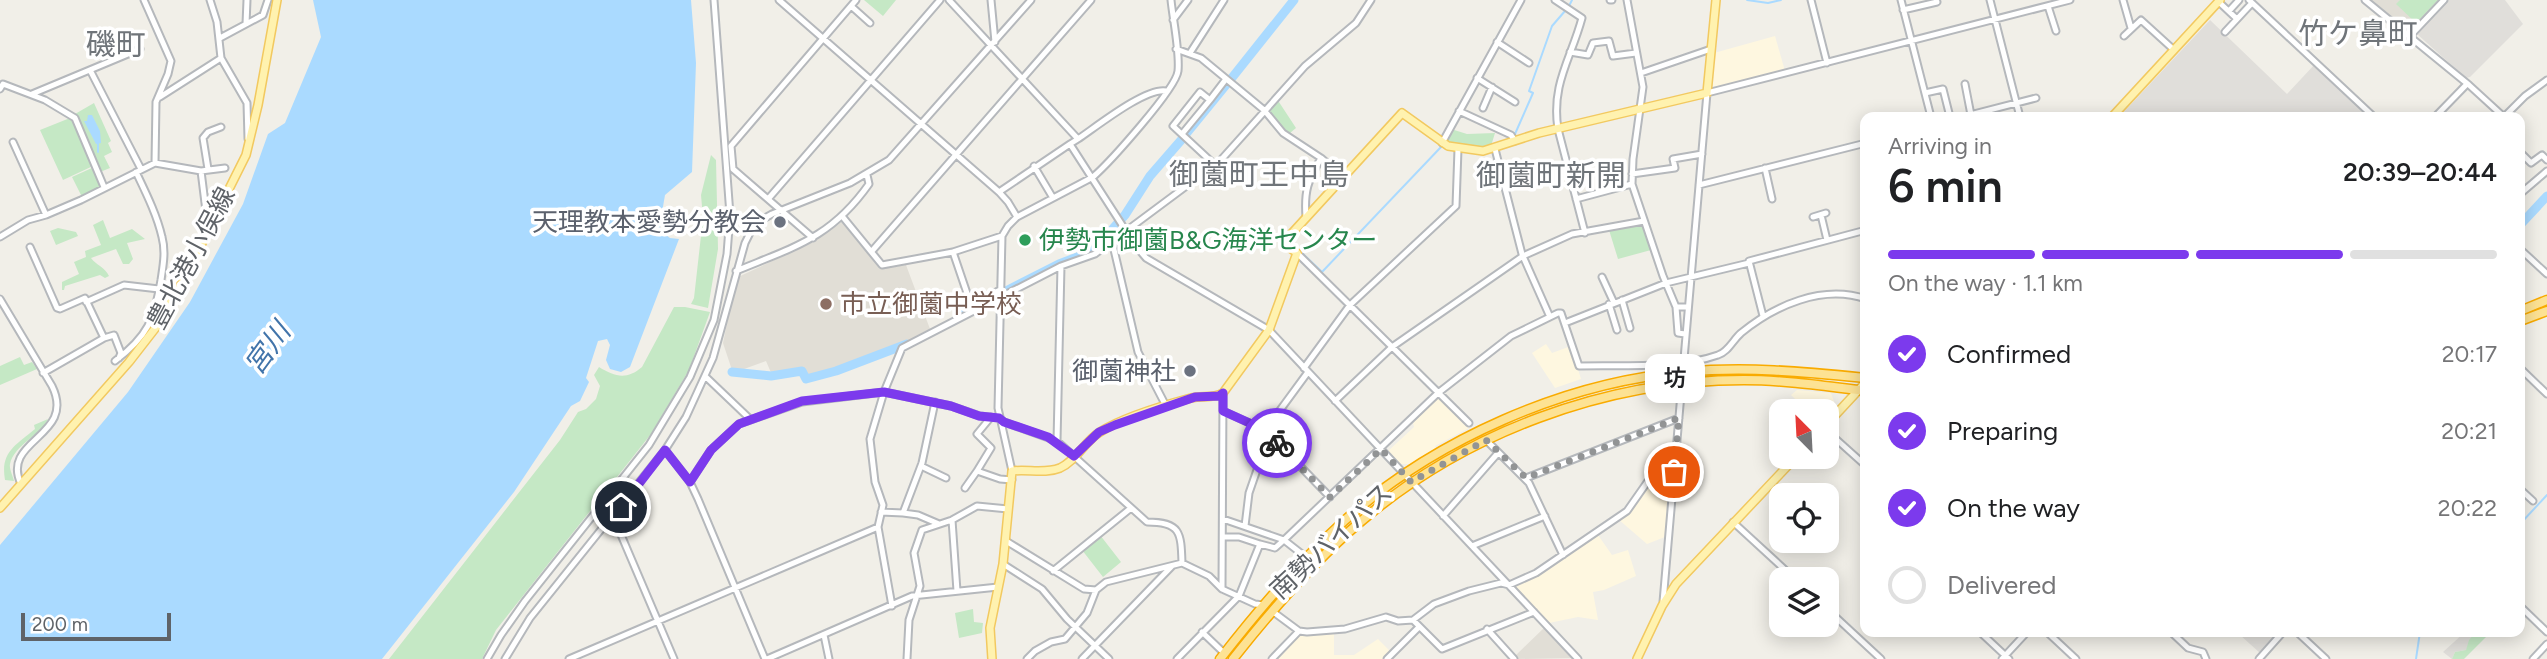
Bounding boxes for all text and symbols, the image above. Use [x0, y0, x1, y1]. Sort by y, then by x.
district label: 竹ケ鼻町 [2298, 15, 2418, 52]
district label: 磯町 [86, 26, 146, 63]
text: Arriving in [1888, 132, 1992, 160]
district label: 御薗町王中島 [1169, 156, 1349, 193]
text: 20:39–20:44 [2343, 156, 2497, 188]
district label: 御薗町新開 [1476, 157, 1626, 194]
text: 6 min [1888, 158, 2003, 214]
street label: 豊北港小俣線 [140, 182, 242, 334]
place label: 天理教本愛勢分教会 [532, 206, 766, 238]
marker: 天理教本愛勢分教会 [772, 214, 788, 230]
place label: 伊勢市御薗B&G海洋センター [1039, 224, 1377, 256]
marker: 伊勢市御薗B&G海洋センター [1017, 232, 1033, 248]
text: On the way · 1.1 km [1888, 269, 2083, 297]
place label: 市立御薗中学校 [840, 288, 1022, 320]
marker: 市立御薗中学校 [818, 296, 834, 312]
water label: 宮川 [237, 313, 299, 381]
icon: check [1888, 335, 1926, 373]
text: Confirmed [1947, 338, 2071, 370]
text: 20:17 [2442, 340, 2497, 368]
callout: 坊 [1644, 353, 1704, 402]
place label: 御薗神社 [1072, 355, 1176, 387]
marker: 御薗神社 [1182, 363, 1198, 379]
text: 坊 [1664, 364, 1687, 392]
north arrow [1769, 399, 1839, 469]
map controls [1769, 399, 1839, 637]
courier [1242, 408, 1312, 478]
icon: check [1888, 412, 1926, 450]
text: Preparing [1947, 415, 2058, 447]
text: 20:21 [2441, 417, 2497, 445]
icon: bike [1258, 424, 1296, 462]
pin [1644, 442, 1704, 502]
icon: bag [1655, 453, 1693, 491]
street label: 南勢バイパス [1263, 476, 1399, 606]
pin [591, 477, 651, 537]
button: locate [1769, 483, 1839, 553]
icon: home [602, 488, 640, 526]
icon: check [1888, 489, 1926, 527]
text: On the way [1947, 492, 2080, 524]
text: 20:22 [2438, 494, 2497, 522]
button: layers [1769, 567, 1839, 637]
text: Delivered [1947, 569, 2056, 601]
scale bar [21, 610, 172, 642]
text: 200 m [32, 613, 88, 636]

